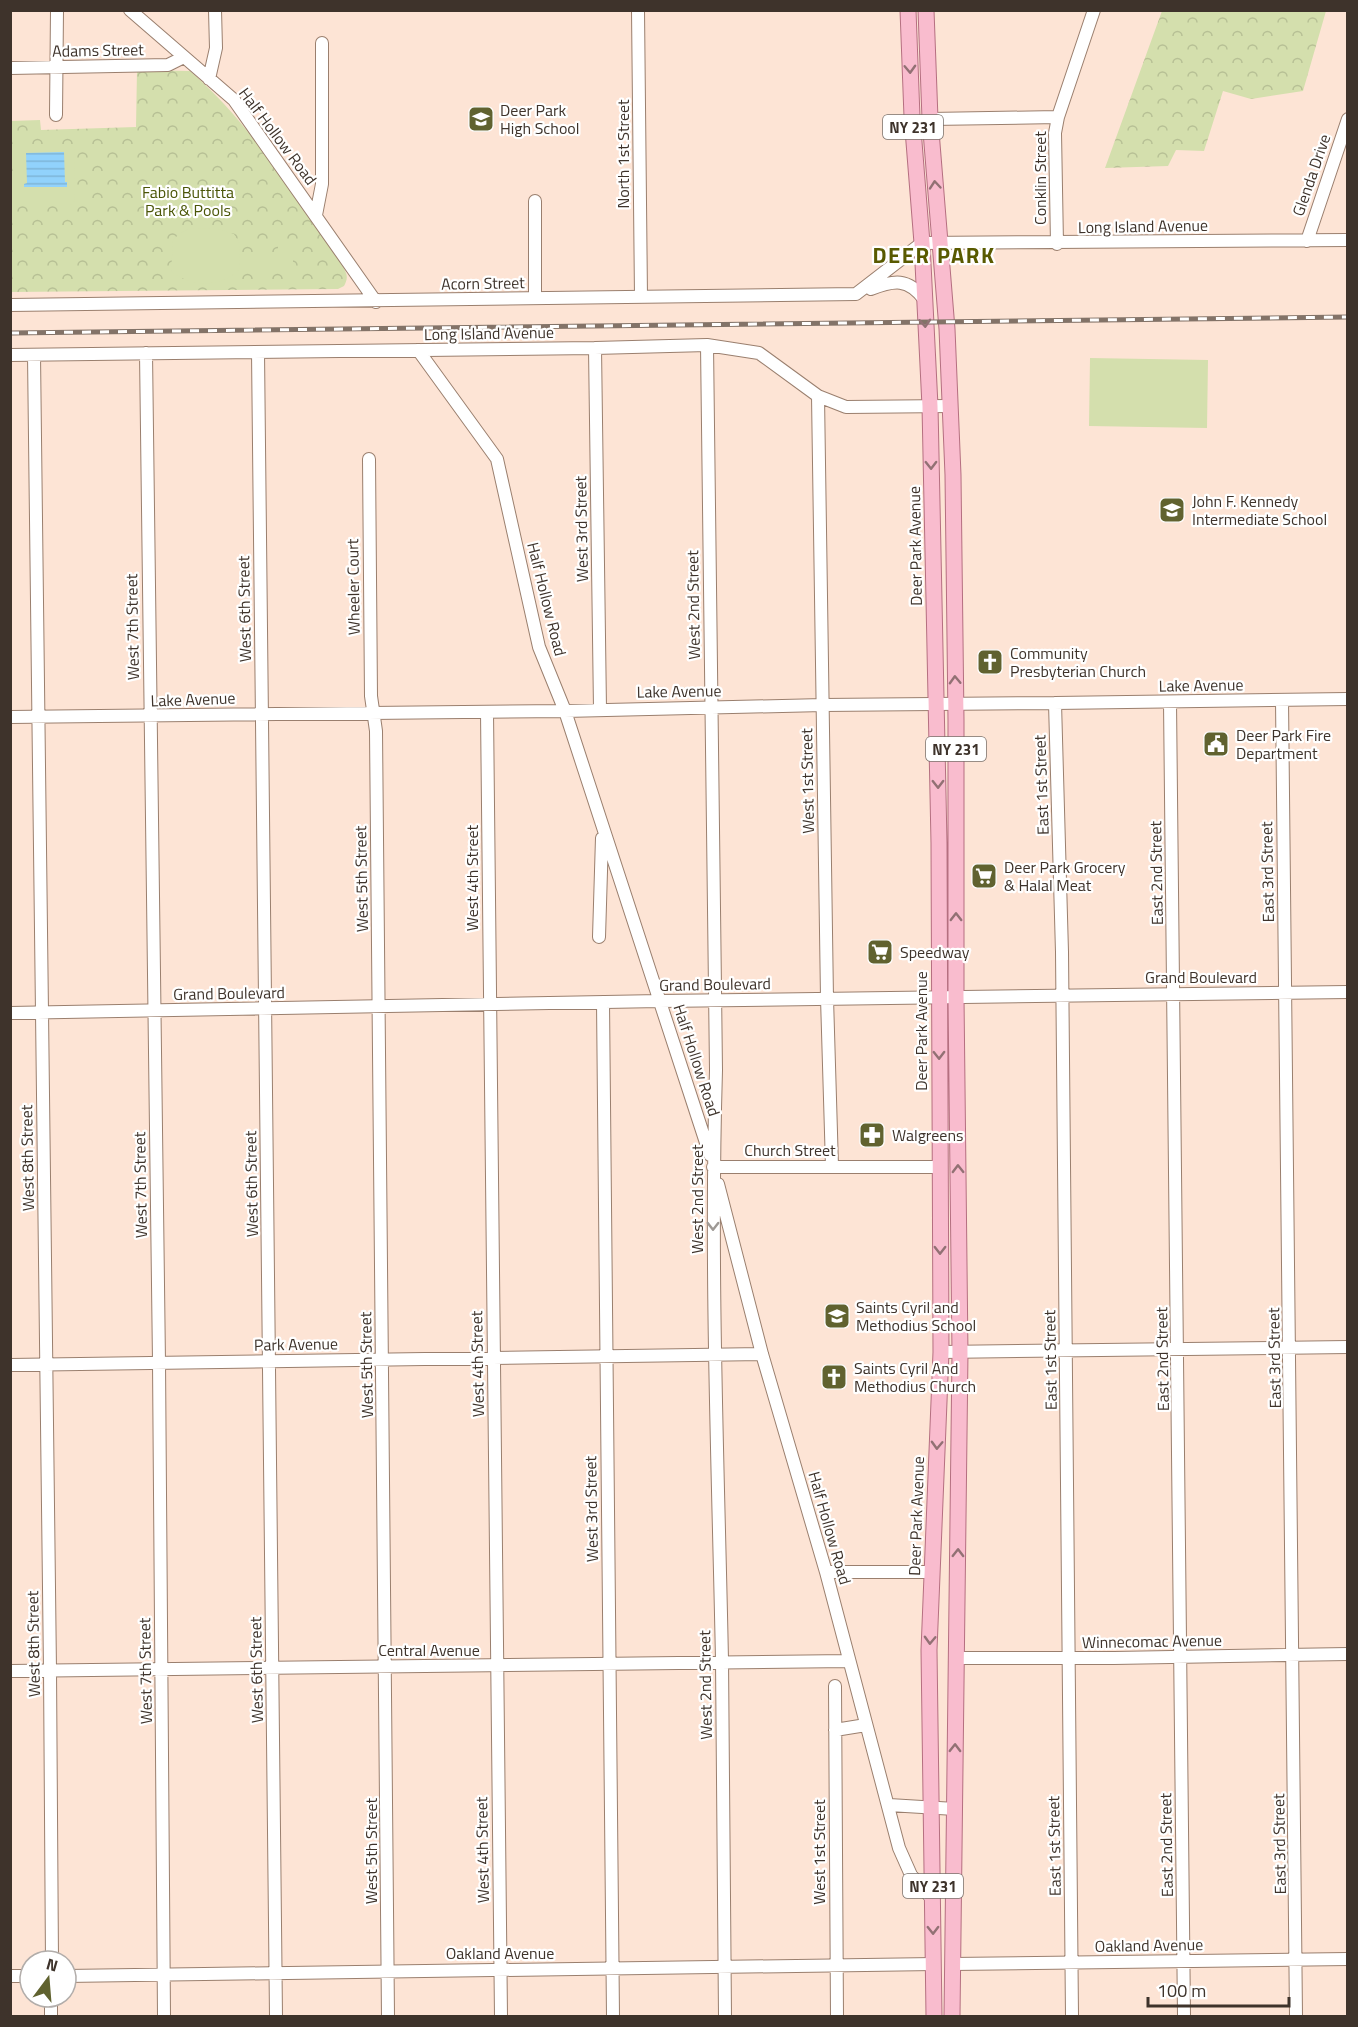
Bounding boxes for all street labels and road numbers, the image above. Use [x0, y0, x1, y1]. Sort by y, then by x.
street label: Adams Street [52, 37, 144, 63]
street label: Half Hollow Road [233, 82, 323, 190]
street label: North 1st Street [611, 99, 635, 209]
road number: NY 231 [883, 115, 943, 139]
street label: Conklin Street [1028, 131, 1052, 225]
street label: Glenda Drive [1286, 131, 1336, 219]
street label: Long Island Avenue [1078, 213, 1208, 239]
street label: Acorn Street [441, 270, 525, 296]
street label: Long Island Avenue [424, 320, 554, 346]
street label: West 3rd Street [568, 475, 594, 582]
street label: Deer Park Avenue [902, 486, 928, 606]
street label: Wheeler Court [340, 538, 366, 635]
street label: Half Hollow Road [521, 540, 573, 658]
street label: West 2nd Street [680, 550, 706, 660]
street label: West 6th Street [231, 555, 257, 662]
street label: West 7th Street [119, 573, 145, 680]
street label: Lake Avenue [1158, 672, 1244, 698]
street label: Lake Avenue [636, 678, 722, 704]
street label: Lake Avenue [150, 686, 236, 712]
street label: West 1st Street [794, 728, 820, 834]
street label: East 1st Street [1027, 734, 1055, 836]
road number: NY 231 [926, 737, 986, 761]
street label: East 2nd Street [1143, 820, 1169, 925]
street label: East 3rd Street [1254, 821, 1280, 923]
street label: West 4th Street [460, 824, 484, 931]
street label: West 5th Street [348, 825, 374, 932]
street label: Grand Boulevard [1145, 965, 1257, 989]
street label: Grand Boulevard [659, 971, 771, 997]
street label: Deer Park Avenue [909, 971, 933, 1091]
street label: Grand Boulevard [173, 980, 285, 1006]
street label: Half Hollow Road [668, 1001, 726, 1119]
street label: West 8th Street [14, 1104, 40, 1211]
street label: West 6th Street [238, 1130, 264, 1237]
street label: West 7th Street [127, 1131, 153, 1238]
street label: Church Street [744, 1138, 836, 1162]
street label: West 2nd Street [685, 1144, 709, 1254]
street label: East 2nd Street [1149, 1306, 1175, 1411]
street label: East 3rd Street [1261, 1307, 1287, 1409]
street label: East 1st Street [1037, 1309, 1063, 1410]
street label: West 4th Street [464, 1310, 490, 1417]
street label: West 5th Street [353, 1311, 379, 1418]
street label: Park Avenue [254, 1331, 338, 1357]
street label: West 3rd Street [578, 1455, 604, 1562]
street label: Deer Park Avenue [902, 1456, 930, 1576]
street label: Half Hollow Road [802, 1469, 858, 1587]
street label: West 8th Street [20, 1590, 46, 1697]
street label: West 6th Street [243, 1616, 269, 1723]
street label: West 7th Street [132, 1617, 158, 1724]
street label: Winnecomac Avenue [1082, 1628, 1222, 1654]
street label: West 2nd Street [692, 1630, 718, 1740]
street label: Central Avenue [378, 1638, 480, 1662]
street label: East 2nd Street [1153, 1792, 1179, 1897]
street label: East 3rd Street [1266, 1793, 1292, 1895]
street label: East 1st Street [1041, 1795, 1067, 1896]
street label: West 4th Street [469, 1796, 495, 1903]
street label: West 5th Street [359, 1797, 383, 1904]
street label: West 1st Street [807, 1799, 831, 1905]
road number: NY 231 [903, 1874, 963, 1898]
street label: Oakland Avenue [1095, 1932, 1203, 1958]
street label: Oakland Avenue [446, 1941, 554, 1965]

